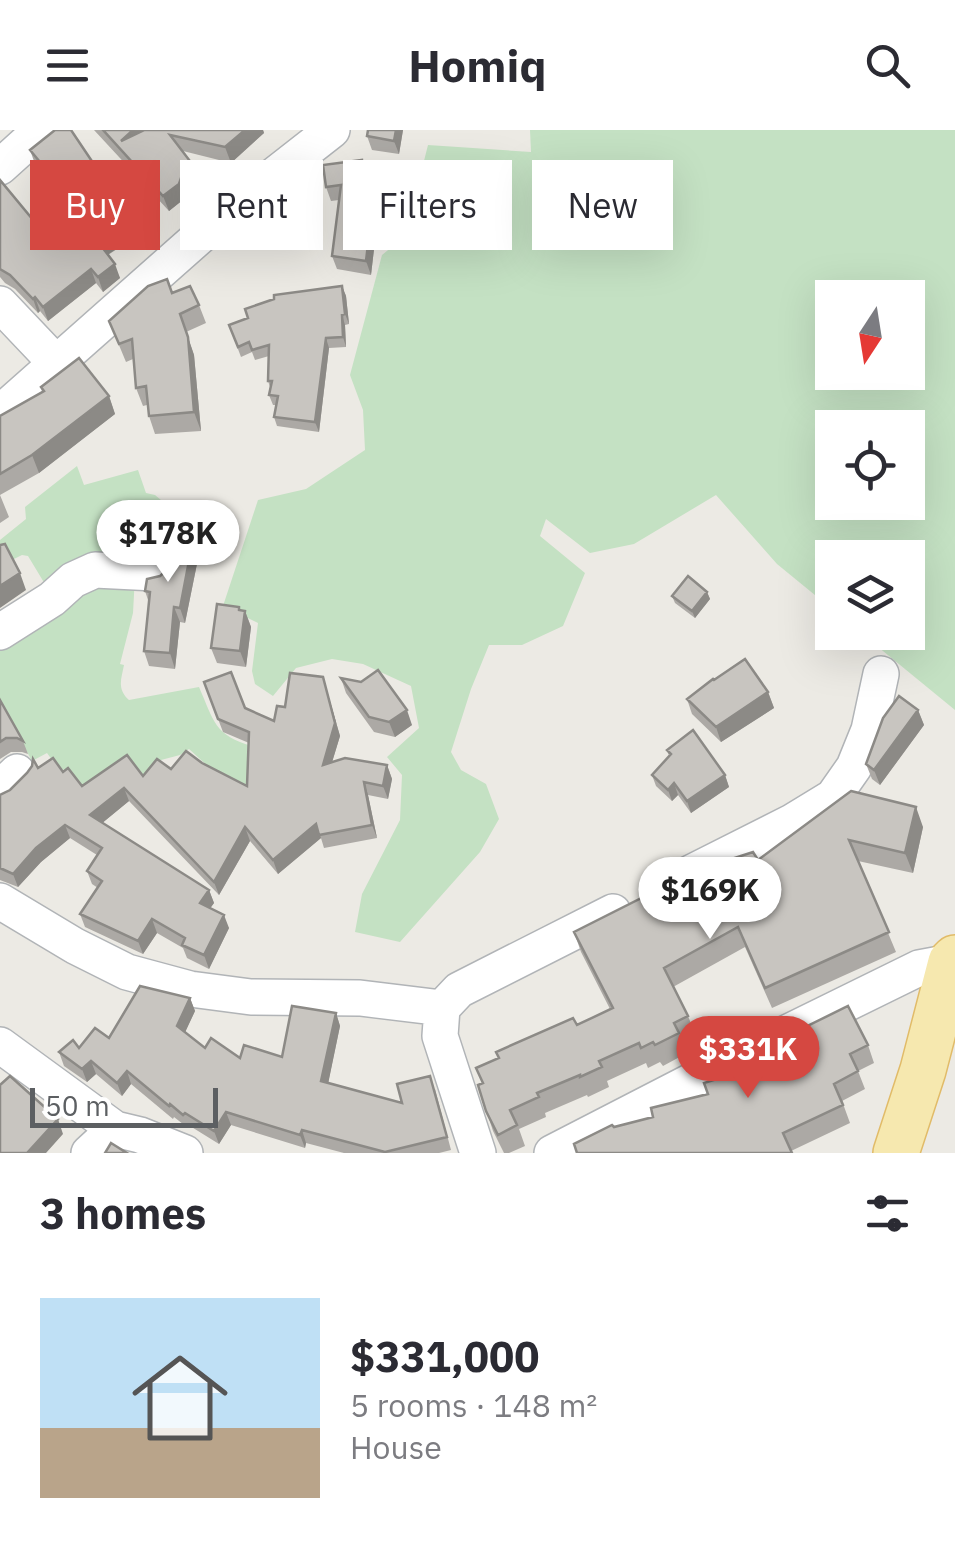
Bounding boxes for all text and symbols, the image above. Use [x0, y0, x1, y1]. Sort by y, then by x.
text: Homiq [408, 36, 547, 94]
icon: menu [40, 38, 95, 93]
icon: search [860, 38, 915, 93]
chip: Buy [30, 160, 160, 250]
chip: Rent [180, 160, 323, 250]
chip: Filters [343, 160, 512, 250]
chip: New [532, 160, 673, 250]
north arrow [815, 280, 925, 390]
map controls [815, 280, 925, 650]
button: locate [815, 410, 925, 520]
pin: $178K [98, 500, 238, 585]
text: $178K [118, 511, 218, 553]
button: layers [815, 540, 925, 650]
pin: $169K [640, 857, 780, 942]
text: $169K [660, 868, 760, 910]
pin: $331K [678, 1016, 818, 1101]
text: $331K [698, 1027, 798, 1069]
scale bar [30, 1083, 218, 1128]
text: 50 m [45, 1087, 110, 1124]
text: 3 homes [40, 1186, 206, 1241]
icon: filters [860, 1186, 915, 1241]
text: $331,000 [350, 1329, 539, 1384]
icon: home [120, 1338, 240, 1458]
text: 5 rooms · 148 m² [350, 1384, 597, 1426]
text: House [350, 1426, 442, 1468]

